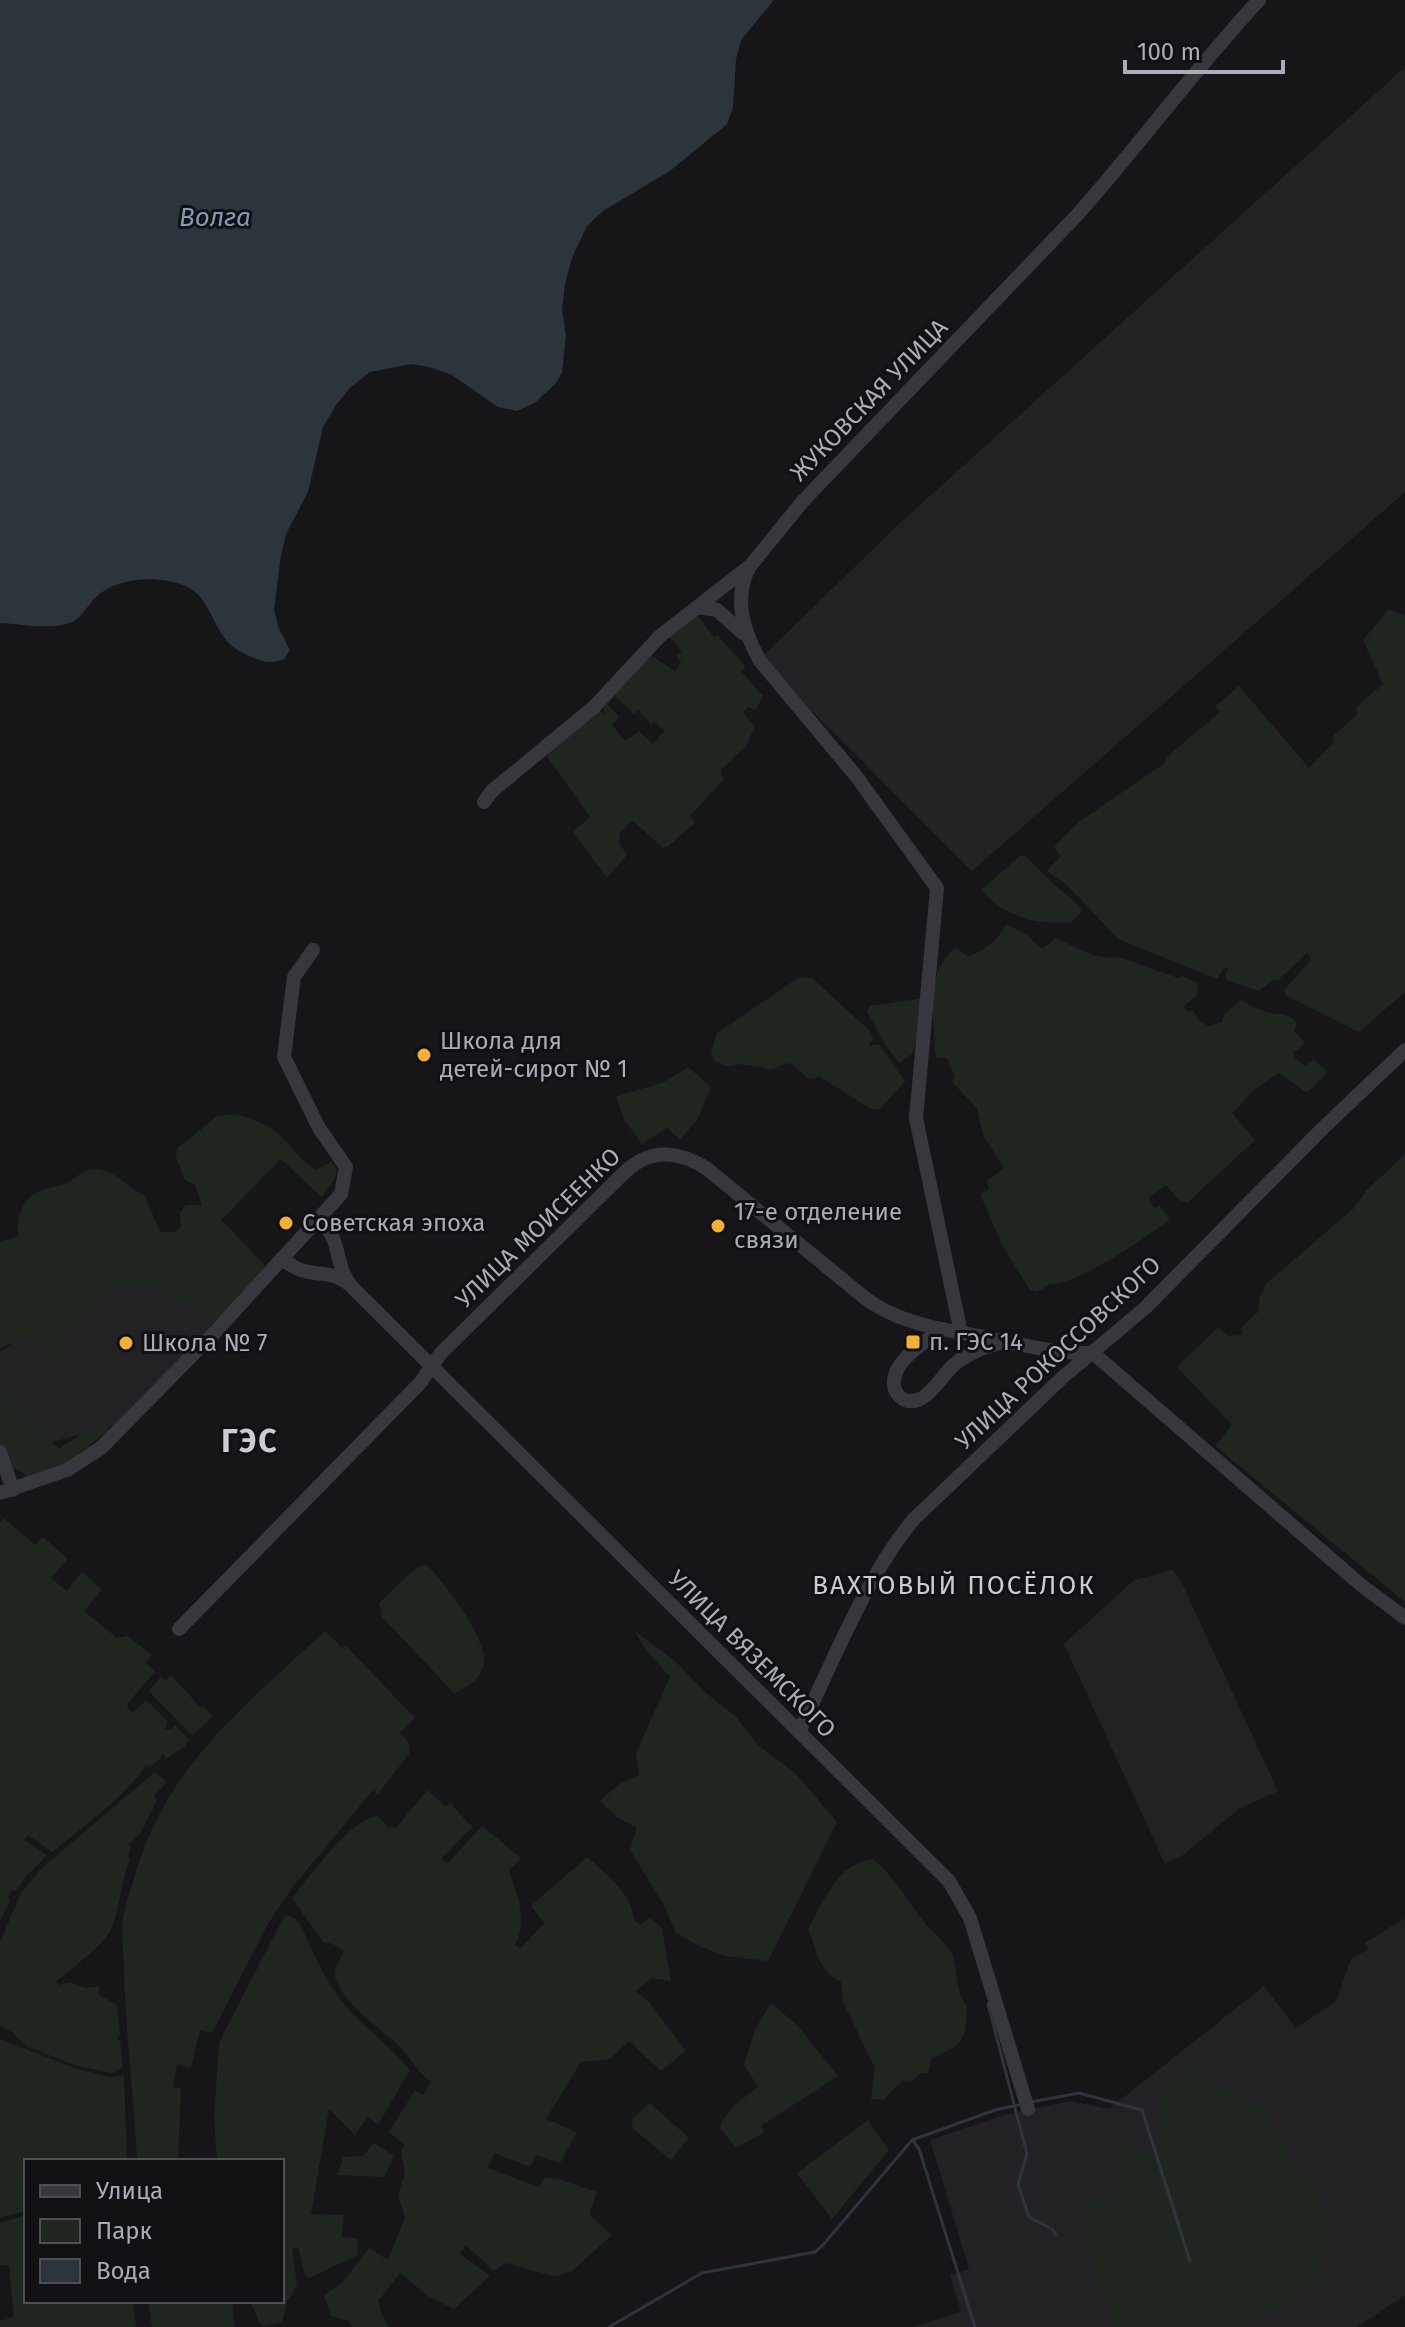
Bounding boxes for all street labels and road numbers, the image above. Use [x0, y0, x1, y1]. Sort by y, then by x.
street label: ЖУКОВСКАЯ УЛИЦА [785, 313, 954, 487]
street label: УЛИЦА МОИСЕЕНКО [450, 1142, 626, 1314]
street label: УЛИЦА РОКОССОВСКОГО [950, 1251, 1166, 1455]
street label: УЛИЦА ВЯЗЕМСКОГО [663, 1565, 841, 1743]

